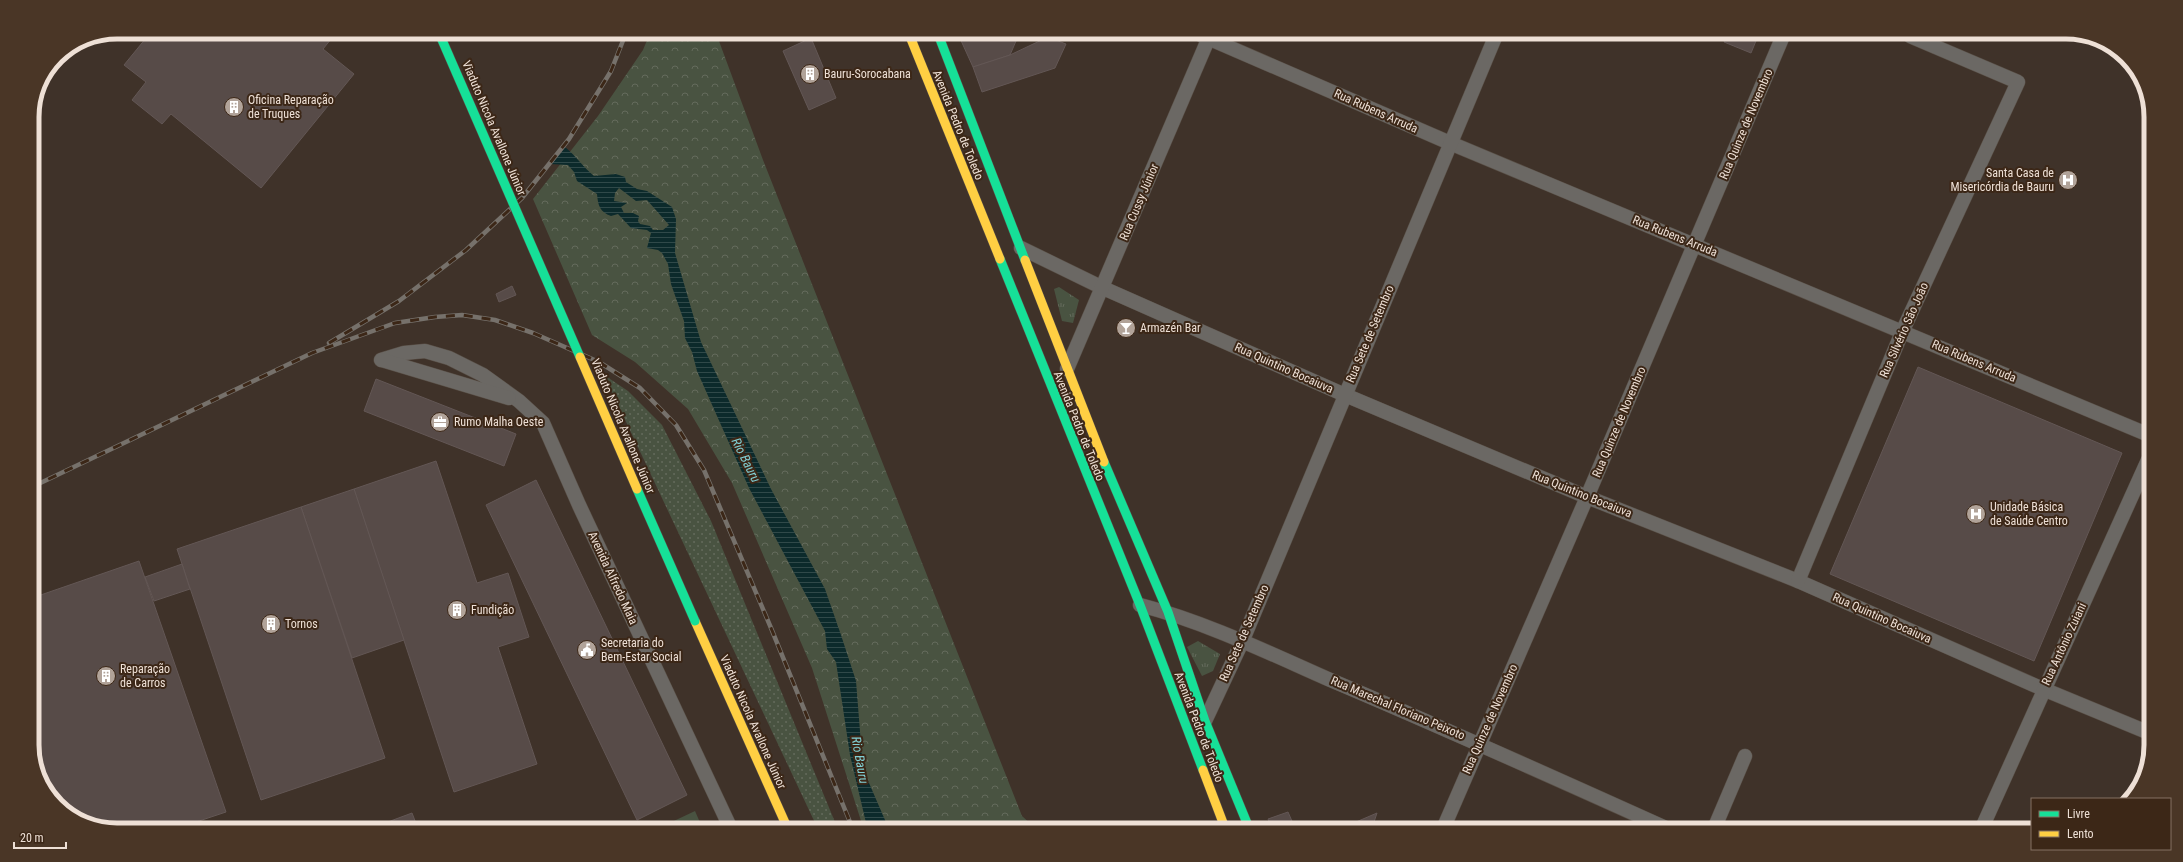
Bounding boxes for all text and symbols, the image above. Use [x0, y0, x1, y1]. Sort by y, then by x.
street label: Viaduto Nicola Avallone Júnior [459, 58, 529, 198]
building icon: Bauru-Sorocabana [799, 63, 821, 85]
place label: Bauru-Sorocabana [824, 67, 911, 81]
street label: Rua Quinze de Novembro [1716, 67, 1776, 181]
street label: Avenida Pedro de Toledo [930, 68, 986, 182]
street label: Rua Rubens Arruda [1332, 86, 1420, 136]
place label: Oficina Reparação de Truques [248, 93, 334, 121]
building icon: Oficina Reparação de Truques [223, 96, 245, 118]
street label: Rua Cussy Júnior [1117, 161, 1162, 242]
place label: Santa Casa de Misericórdia de Bauru [1950, 166, 2054, 194]
hospital icon: Santa Casa de Misericórdia de Bauru [2057, 169, 2079, 191]
street label: Rua Rubens Arruda [1631, 213, 1720, 259]
street label: Rua Silvério São João [1877, 280, 1931, 380]
street label: Rua Sete de Setembro [1343, 283, 1397, 385]
bar icon: Armazén Bar [1115, 317, 1137, 339]
place label: Armazén Bar [1140, 321, 1201, 335]
street label: Rua Rubens Arruda [1930, 337, 2018, 385]
street label: Rua Quintino Bocaiuva [1233, 340, 1336, 396]
street label: Viaduto Nicola Avallone Júnior [588, 356, 658, 496]
street label: Rua Quinze de Novembro [1589, 365, 1649, 479]
street label: Avenida Pedro de Toledo [1051, 369, 1107, 483]
office icon: Rumo Malha Oeste [429, 411, 451, 433]
place label: Rumo Malha Oeste [454, 415, 544, 429]
water label: Rio Bauru [728, 435, 764, 485]
street label: Rua Quintino Bocaiuva [1530, 468, 1634, 521]
place label: Unidade Básica de Saúde Centro [1990, 500, 2068, 528]
hospital icon: Unidade Básica de Saúde Centro [1965, 503, 1987, 525]
street label: Avenida Alfredo Maia [585, 529, 641, 627]
street label: Rua Sete de Setembro [1216, 582, 1272, 684]
street label: Rua Quintino Bocaiuva [1831, 590, 1934, 646]
building icon: Fundição [446, 599, 468, 621]
street label: Rua Antônio Zuiani [2039, 601, 2089, 687]
place label: Fundição [471, 603, 514, 617]
building icon: Tornos [260, 613, 282, 635]
place label: Tornos [285, 617, 318, 631]
place label: Secretaria do Bem-Estar Social [601, 636, 681, 664]
public building icon: Secretaria do Bem-Estar Social [576, 639, 598, 661]
street label: Viaduto Nicola Avallone Júnior [717, 653, 789, 791]
place label: Reparação de Carros [120, 662, 170, 690]
street label: Rua Quinze de Novembro [1459, 662, 1521, 776]
building icon: Reparação de Carros [95, 665, 117, 687]
street label: Avenida Pedro de Toledo [1172, 670, 1226, 784]
street label: Rua Marechal Floriano Peixoto [1329, 673, 1467, 743]
water label: Rio Bauru [848, 735, 872, 785]
legend [2031, 798, 2171, 850]
text: Livre [2067, 807, 2090, 821]
scale bar [14, 824, 66, 850]
text: Lento [2067, 827, 2094, 841]
text: 20 m [20, 831, 44, 845]

